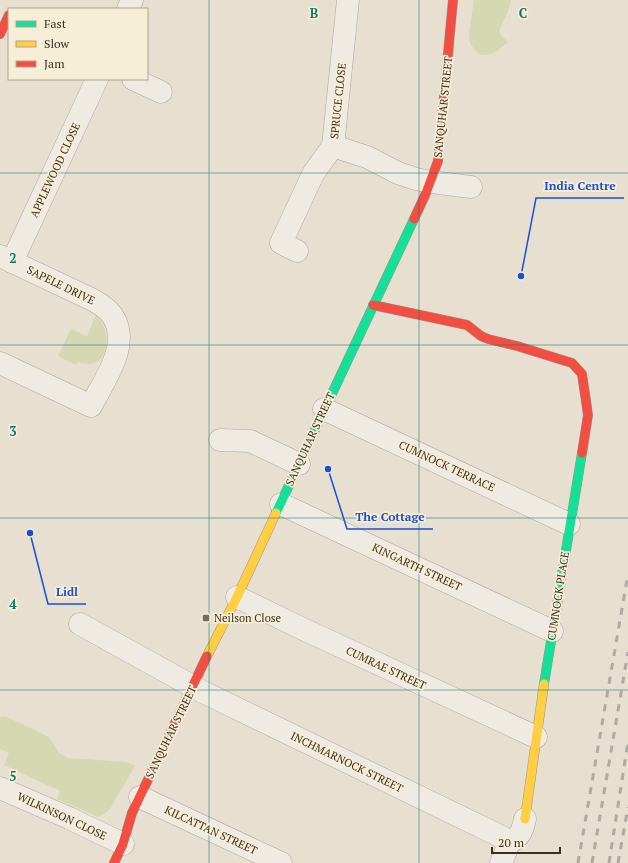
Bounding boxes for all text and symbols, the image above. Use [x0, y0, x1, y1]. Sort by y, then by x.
text: B [310, 4, 318, 22]
text: C [519, 4, 527, 22]
legend [8, 8, 148, 80]
text: Fast [44, 16, 67, 31]
text: Slow [44, 36, 70, 51]
text: Jam [44, 56, 65, 71]
street label: SANQUHAR STREET [431, 56, 455, 158]
street label: SPRUCE CLOSE [327, 62, 349, 140]
street label: APPLEWOOD CLOSE [27, 120, 83, 220]
callout: India Centre [536, 174, 624, 198]
text: India Centre [544, 178, 616, 193]
text: 2 [9, 249, 17, 267]
street label: SAPELE DRIVE [25, 262, 97, 308]
street label: SANQUHAR STREET [282, 390, 338, 488]
text: 3 [9, 422, 17, 440]
street label: CUMNOCK TERRACE [397, 438, 497, 494]
callout: The Cottage [347, 505, 433, 529]
text: The Cottage [355, 509, 425, 524]
street label: KINGARTH STREET [370, 540, 464, 594]
street label: CUMNOCK PLACE [544, 550, 572, 642]
callout: Lidl [48, 580, 86, 604]
text: Lidl [56, 584, 78, 599]
text: 4 [9, 595, 17, 613]
place label: Neilson Close [214, 611, 282, 625]
marker: Neilson Close [201, 613, 211, 623]
street label: CUMRAE STREET [344, 643, 429, 693]
street label: SANQUHAR STREET [142, 683, 200, 781]
street label: INCHMARNOCK STREET [288, 729, 406, 795]
text: 5 [9, 767, 17, 785]
street label: WILKINSON CLOSE [15, 789, 109, 843]
street label: KILCATTAN STREET [163, 802, 260, 858]
scale bar [492, 829, 560, 855]
text: 20 m [498, 835, 525, 850]

